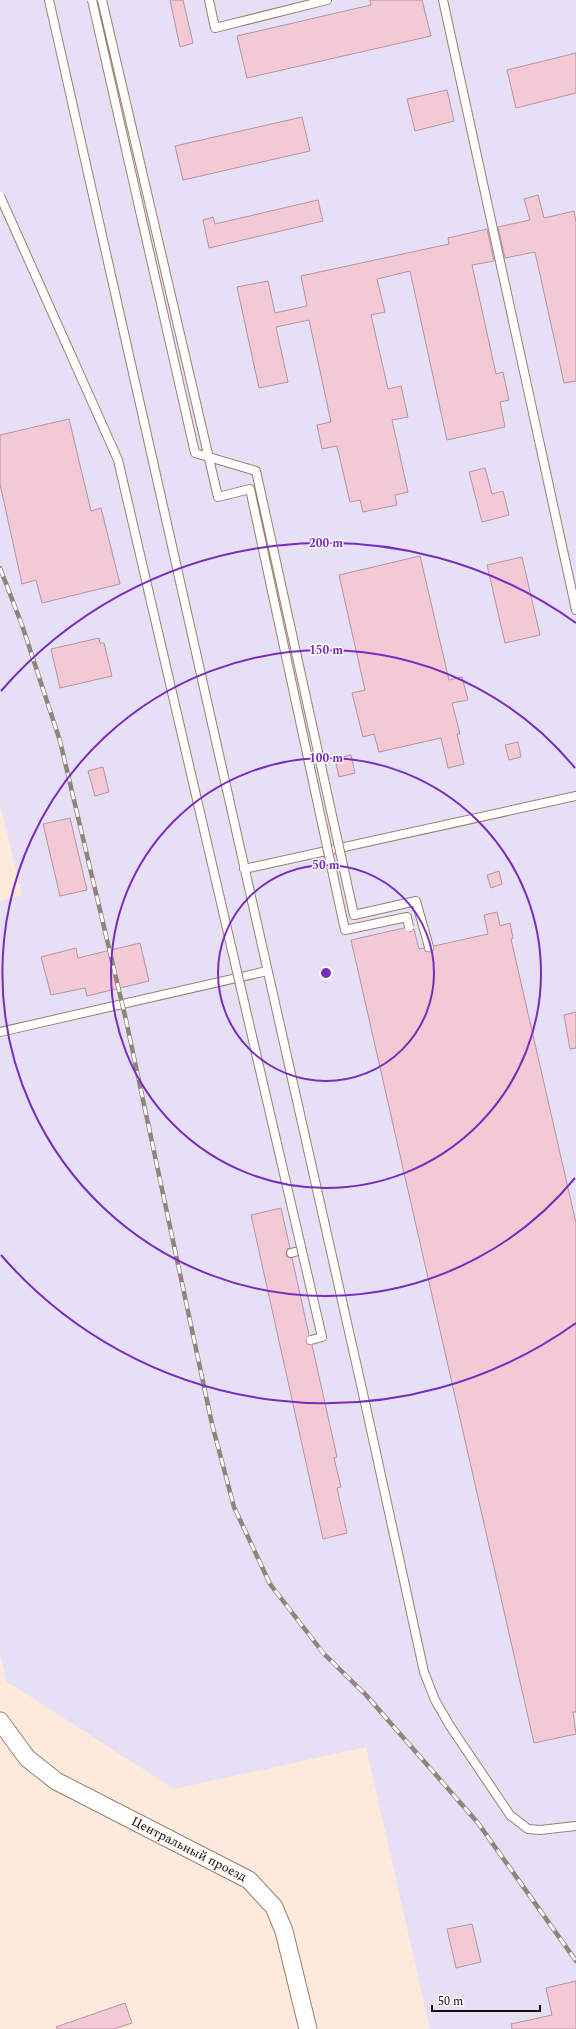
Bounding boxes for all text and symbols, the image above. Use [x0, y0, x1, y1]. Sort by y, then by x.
text: 200 m [309, 534, 343, 553]
text: 150 m [309, 641, 343, 660]
text: 100 m [309, 749, 343, 768]
text: 50 m [312, 856, 340, 875]
centre of rings [319, 966, 333, 980]
street label: Центральный проезд [128, 1811, 250, 1887]
scale bar [432, 1987, 540, 2013]
text: 50 m [438, 1992, 463, 2011]

